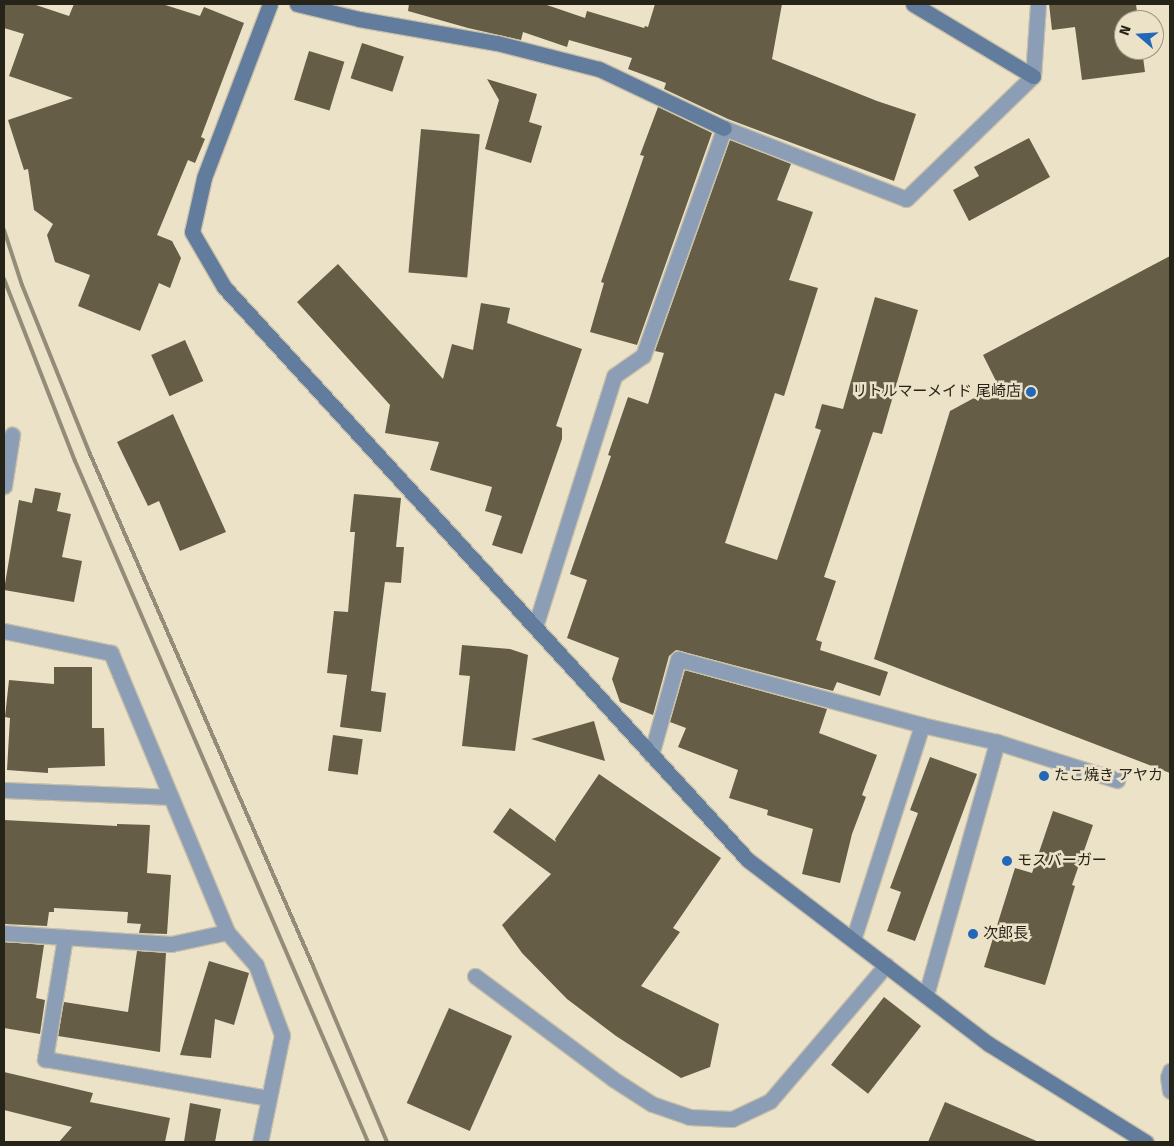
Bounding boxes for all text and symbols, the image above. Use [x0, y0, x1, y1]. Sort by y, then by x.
north arrow [1114, 10, 1164, 60]
text: N [1116, 23, 1135, 37]
place label: リトルマーメイド 尾崎店 [852, 383, 1021, 401]
marker: リトルマーメイド 尾崎店 [1025, 386, 1037, 398]
place label: たこ焼き アヤカ [1054, 767, 1163, 785]
marker: たこ焼き アヤカ [1038, 770, 1050, 782]
place label: モスバーガー [1017, 852, 1107, 870]
marker: モスバーガー [1001, 855, 1013, 867]
place label: 次郎長 [983, 925, 1028, 943]
marker: 次郎長 [967, 928, 979, 940]

